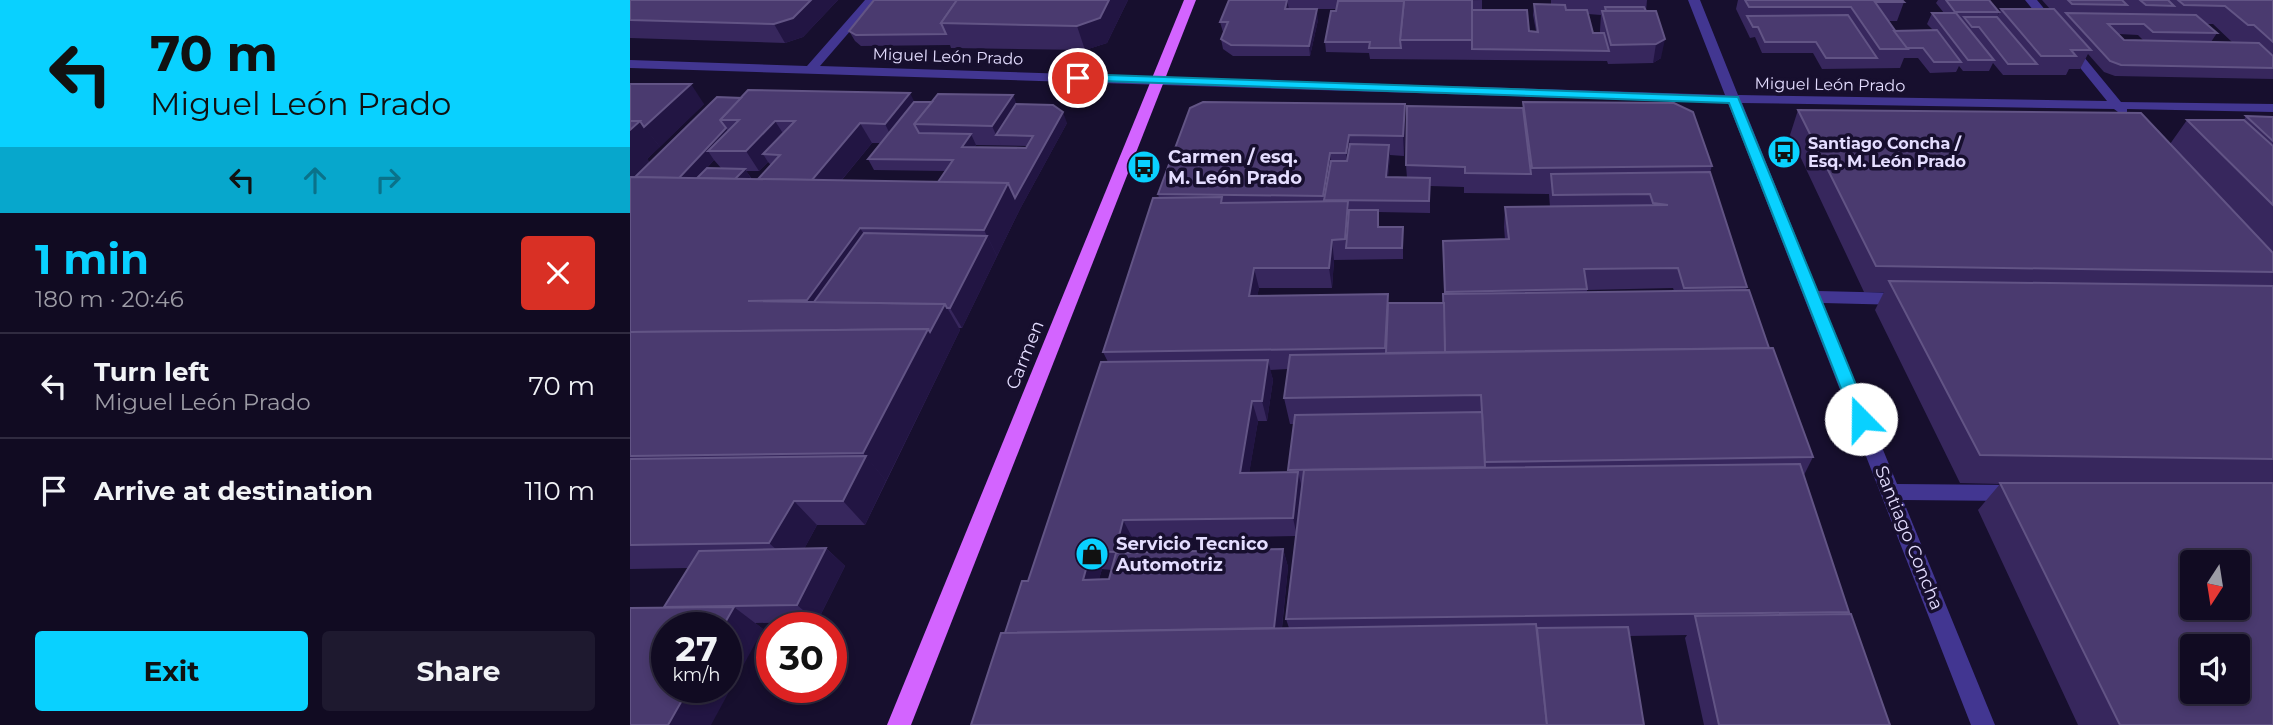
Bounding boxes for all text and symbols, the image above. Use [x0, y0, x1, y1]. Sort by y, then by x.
text: 70 m [150, 24, 278, 83]
icon: left [35, 28, 126, 119]
street label: Miguel León Prado [872, 44, 1024, 69]
pin [1048, 48, 1108, 108]
icon: arrive [1059, 59, 1097, 97]
street label: Miguel León Prado [1755, 74, 1905, 95]
text: Miguel León Prado [150, 84, 451, 123]
bus stop icon: Santiago Concha / Esq. M. León Prado [1765, 133, 1803, 171]
place label: Santiago Concha / Esq. M. León Prado [1808, 134, 1966, 171]
place label: Carmen / esq. M. León Prado [1168, 146, 1302, 189]
bus stop icon: Carmen / esq. M. León Prado [1125, 148, 1163, 186]
icon: left [223, 161, 261, 199]
icon: ahead [296, 161, 334, 199]
icon: right [369, 161, 407, 199]
text: 1 min [35, 233, 149, 285]
button: close [521, 236, 595, 310]
text: 180 m · 20:46 [35, 285, 184, 313]
street label: Carmen [1001, 317, 1049, 393]
text: Turn left [94, 356, 210, 388]
icon: left [35, 367, 73, 405]
text: 70 m [529, 370, 595, 402]
position arrow [1824, 382, 1898, 456]
text: Miguel León Prado [94, 388, 311, 416]
street label: Santiago Concha [1870, 463, 1948, 613]
icon: arrive [35, 472, 73, 510]
text: Arrive at destination [94, 475, 373, 507]
text: 110 m [525, 475, 595, 507]
place label: Servicio Tecnico Automotriz [1115, 533, 1268, 576]
shop icon: Servicio Tecnico Automotriz [1073, 535, 1111, 573]
north arrow [2180, 550, 2250, 620]
map controls [2180, 550, 2250, 704]
speed limit sign: 30 [756, 612, 847, 703]
text: 27 [675, 627, 718, 670]
button: Exit [35, 631, 308, 711]
button: Share [322, 631, 595, 711]
button: sound [2180, 634, 2250, 704]
text: km/h [672, 664, 721, 686]

